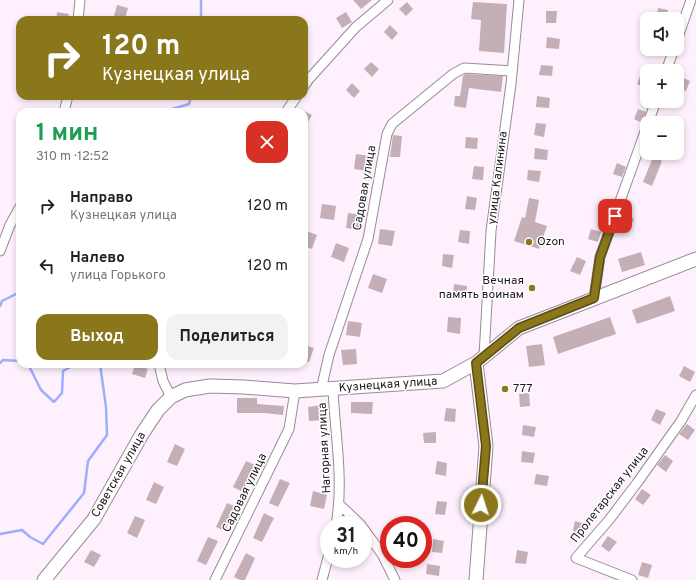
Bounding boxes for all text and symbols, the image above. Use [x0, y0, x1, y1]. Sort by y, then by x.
map controls [640, 12, 684, 160]
button: sound [640, 12, 684, 56]
text: 120 m [102, 29, 180, 65]
icon: right [36, 32, 88, 84]
text: Кузнецкая улица [102, 64, 250, 87]
button: + [640, 64, 684, 108]
button: − [640, 116, 684, 160]
text: 1 мин [36, 119, 98, 149]
button: close [246, 121, 288, 163]
street label: улица Калинина [484, 130, 512, 226]
street label: Садовая улица [350, 144, 380, 232]
text: 310 m · 12:52 [36, 149, 109, 165]
text: Направо [70, 189, 133, 208]
icon: right [36, 195, 58, 217]
text: 120 m [247, 197, 288, 216]
pin [598, 199, 632, 233]
icon: arrive [604, 205, 626, 227]
text: Кузнецкая улица [70, 208, 177, 224]
place label: Ozon [537, 234, 565, 250]
marker: Ozon [524, 237, 534, 247]
text: Налево [70, 249, 125, 268]
icon: left [36, 255, 58, 277]
text: 120 m [247, 257, 288, 276]
text: улица Горького [70, 268, 166, 284]
place label: Вечная память воинам [439, 273, 524, 303]
marker: Вечная память воинам [527, 283, 537, 293]
button: Выход [36, 314, 158, 360]
button: Поделиться [166, 314, 288, 360]
street label: Кузнецкая улица [338, 374, 438, 396]
place label: 777 [513, 381, 533, 397]
marker: 777 [500, 384, 510, 394]
street label: Нагорная улица [315, 402, 335, 494]
street label: Советская улица [88, 429, 150, 521]
street label: Пролетарская улица [567, 444, 653, 546]
street label: Садовая улица [219, 451, 271, 535]
position arrow [460, 484, 502, 526]
speed limit sign: 40 [380, 516, 432, 568]
text: 31 [336, 524, 356, 550]
text: km/h [334, 545, 358, 558]

